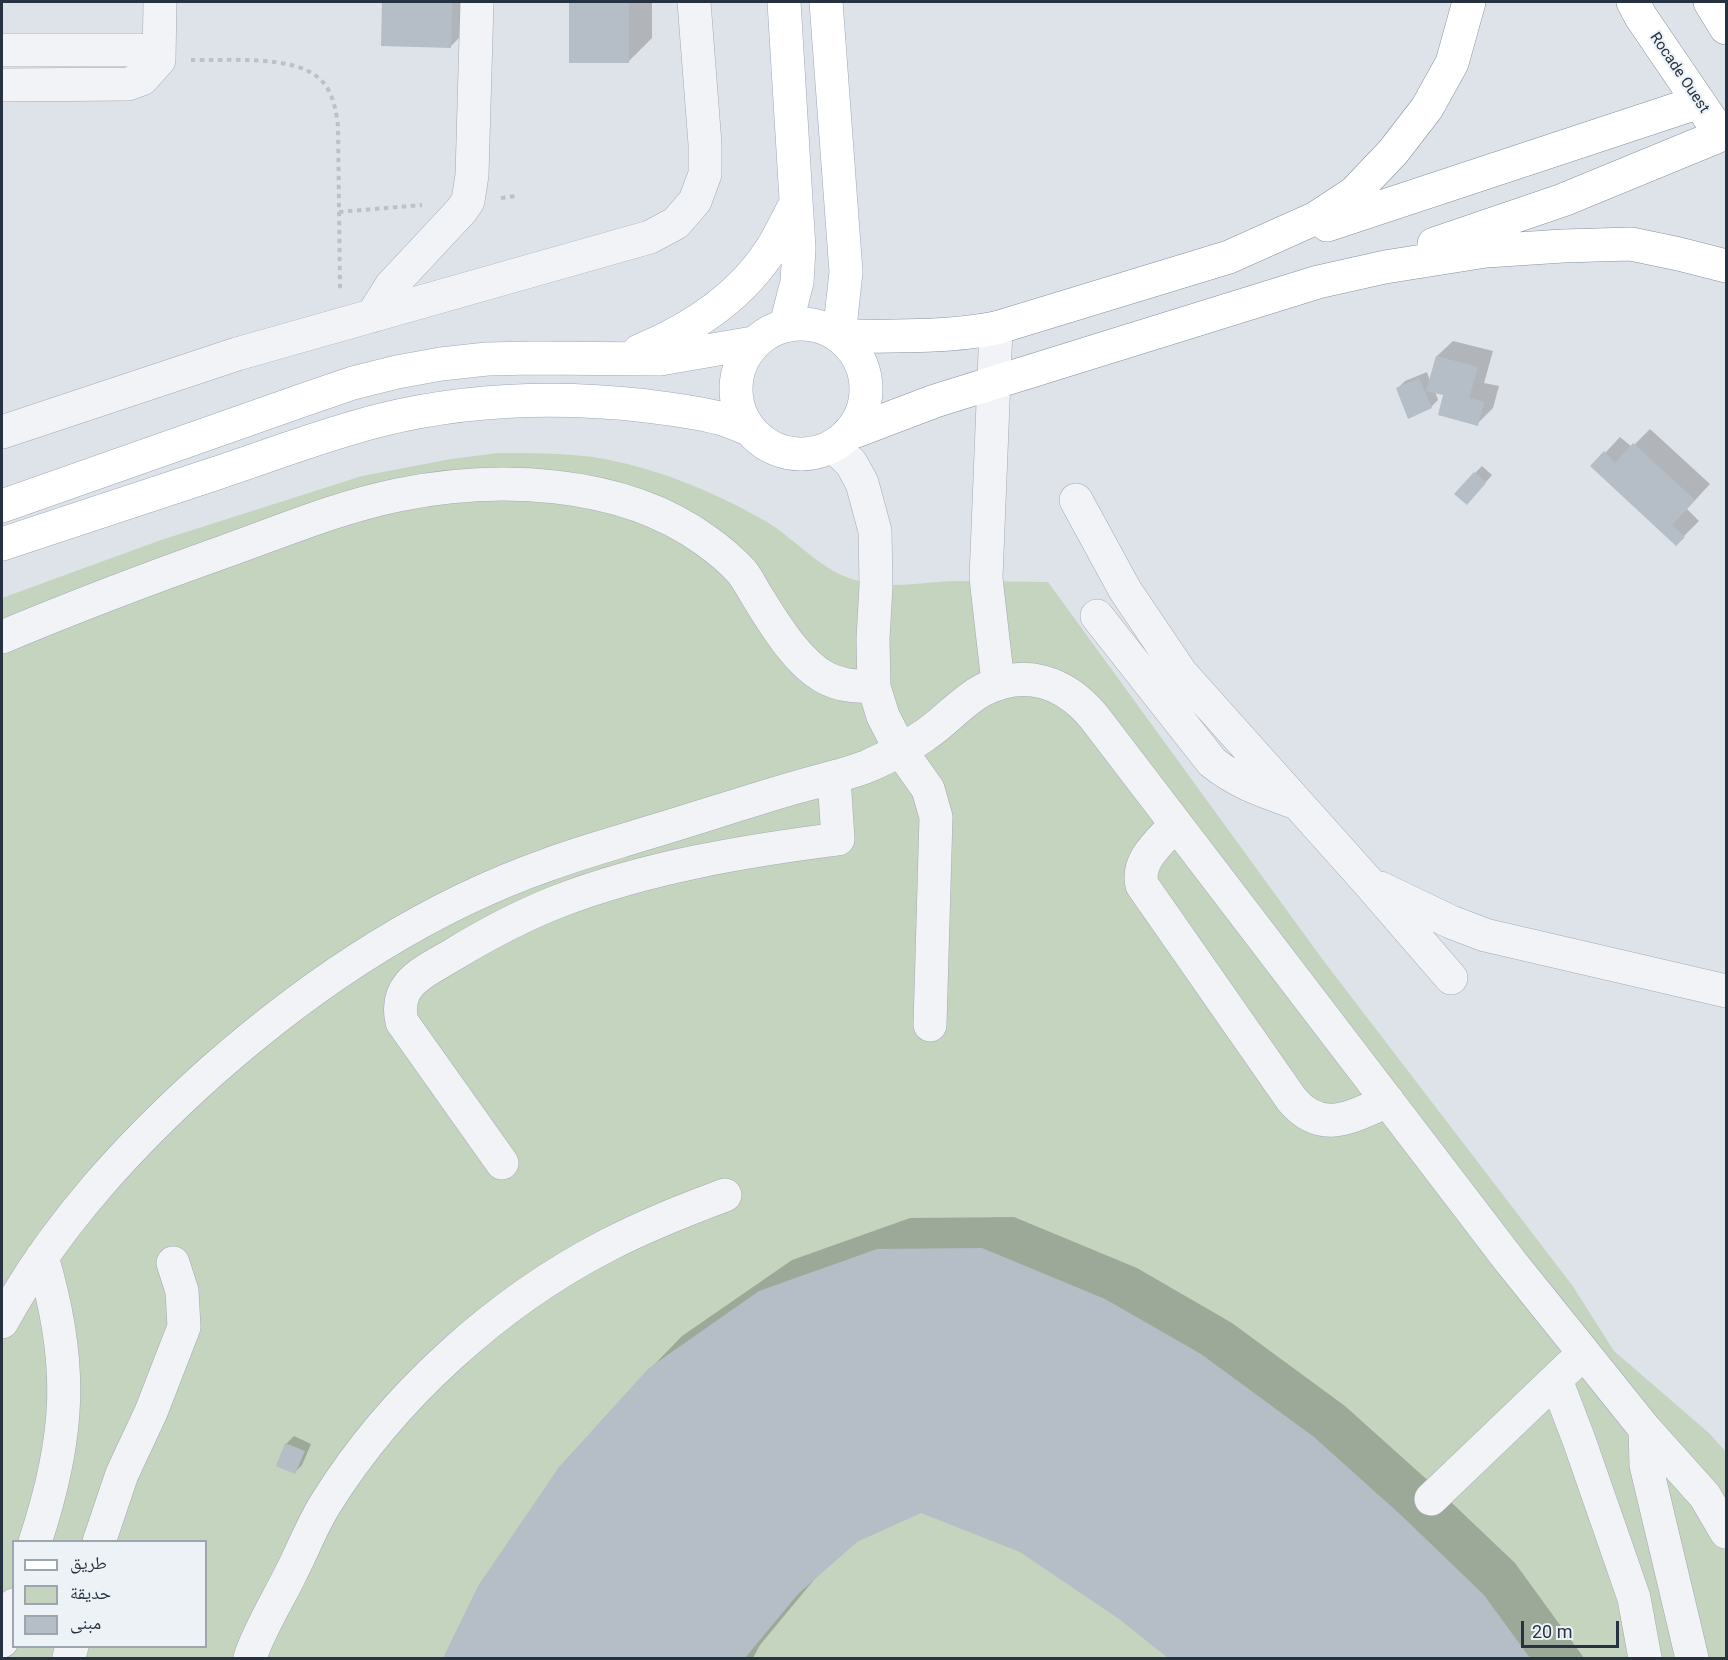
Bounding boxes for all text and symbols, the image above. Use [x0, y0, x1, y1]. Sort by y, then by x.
street label: Rocade Ouest [1645, 29, 1713, 117]
legend [12, 1540, 207, 1648]
text: طريق [70, 1552, 107, 1573]
text: حديقة [70, 1582, 111, 1603]
scale bar [1524, 1609, 1622, 1647]
text: مبنى [70, 1612, 101, 1633]
text: 20 m [1532, 1621, 1572, 1642]

